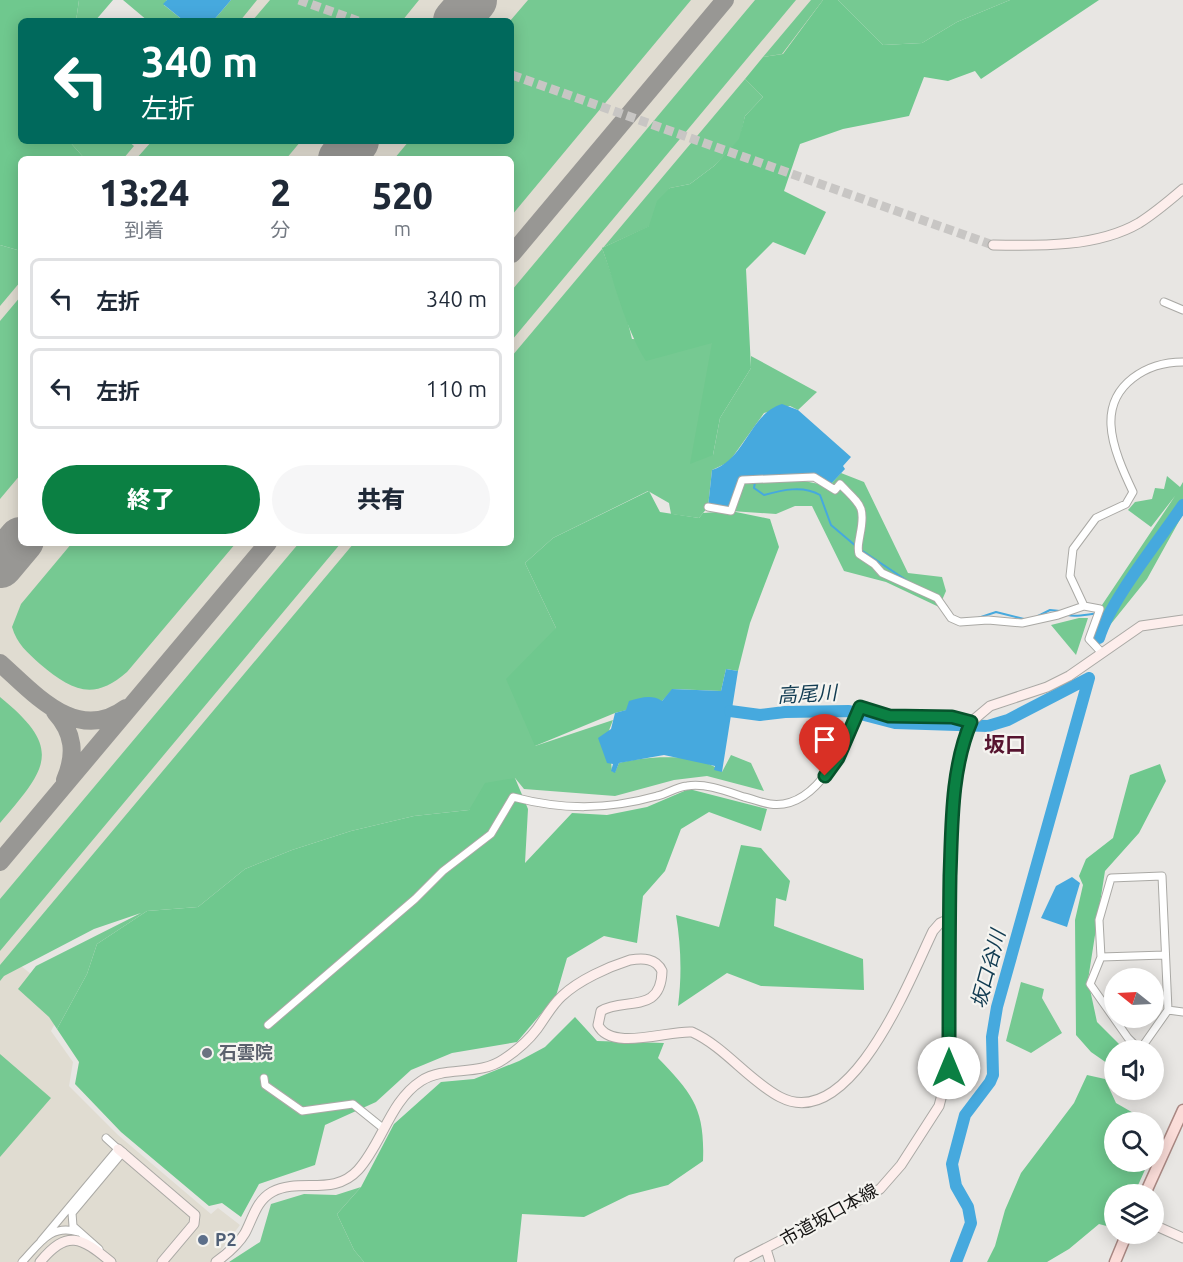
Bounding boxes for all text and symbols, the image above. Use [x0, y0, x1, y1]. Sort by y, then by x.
text: 340 m [141, 38, 258, 85]
icon: left [42, 42, 120, 120]
text: 左折 [141, 93, 195, 123]
text: 13:24 [99, 172, 189, 213]
text: 2 [270, 172, 291, 213]
text: 520 [372, 175, 433, 216]
text: m [394, 217, 411, 240]
text: 到着 [124, 218, 164, 241]
text: 分 [271, 218, 291, 241]
icon: left [45, 282, 78, 315]
text: 340 m [426, 286, 487, 311]
text: 左折 [96, 288, 140, 313]
icon: left [45, 372, 78, 405]
text: 110 m [426, 376, 487, 401]
text: 左折 [96, 378, 140, 403]
button: 終了 [42, 465, 260, 534]
button: 共有 [272, 465, 490, 534]
water label: 高尾川 [776, 680, 840, 707]
pin [799, 714, 850, 776]
icon: arrive [808, 723, 841, 756]
district label: 坂口 [984, 732, 1026, 756]
water label: 坂口谷川 [966, 925, 1009, 1010]
north arrow [1104, 968, 1164, 1028]
map controls [1104, 968, 1164, 1244]
position arrow [917, 1036, 981, 1100]
button: sound [1104, 1040, 1164, 1100]
place label: 石雲院 [219, 1042, 273, 1062]
marker: 石雲院 [200, 1046, 214, 1060]
button: search [1104, 1112, 1164, 1172]
street label: 市道坂口本線 [776, 1179, 881, 1249]
button: layers [1104, 1184, 1164, 1244]
place label: P2 [215, 1229, 237, 1249]
marker: P2 [196, 1233, 210, 1247]

